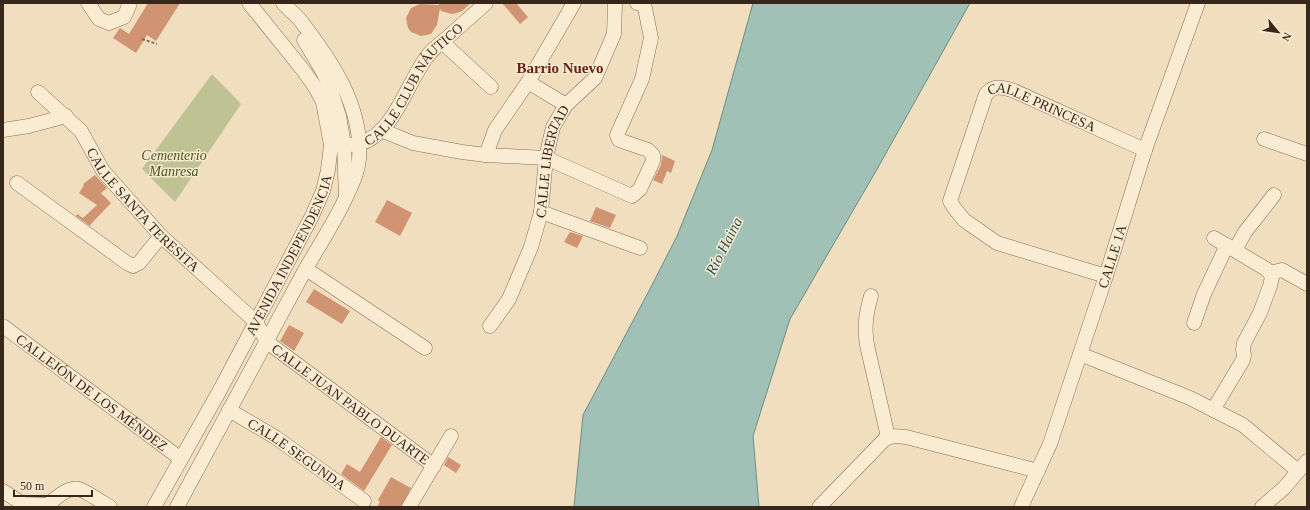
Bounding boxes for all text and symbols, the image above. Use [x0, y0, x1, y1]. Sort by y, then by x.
north arrow [1258, 12, 1298, 52]
street label: CALLE CLUB NÁUTICO [362, 20, 466, 149]
text: N [1280, 30, 1294, 43]
district label: Barrio Nuevo [516, 60, 604, 76]
street label: CALLE PRINCESA [985, 80, 1099, 135]
street label: CALLE LIBERTAD [533, 103, 572, 220]
street label: CALLE SANTA TERESITA [84, 145, 203, 275]
park label: Cementerio Manresa [141, 148, 207, 179]
street label: AVENIDA INDEPENDENCIA [243, 173, 335, 338]
water label: Río Haina [702, 215, 745, 278]
street label: CALLE 1A [1095, 222, 1130, 290]
street label: CALLEJÓN DE LOS MÉNDEZ [13, 331, 170, 454]
street label: CALLE JUAN PABLO DUARTE [269, 341, 432, 468]
street label: CALLE SEGUNDA [245, 416, 349, 494]
scale bar [14, 472, 92, 498]
text: 50 m [20, 479, 45, 493]

